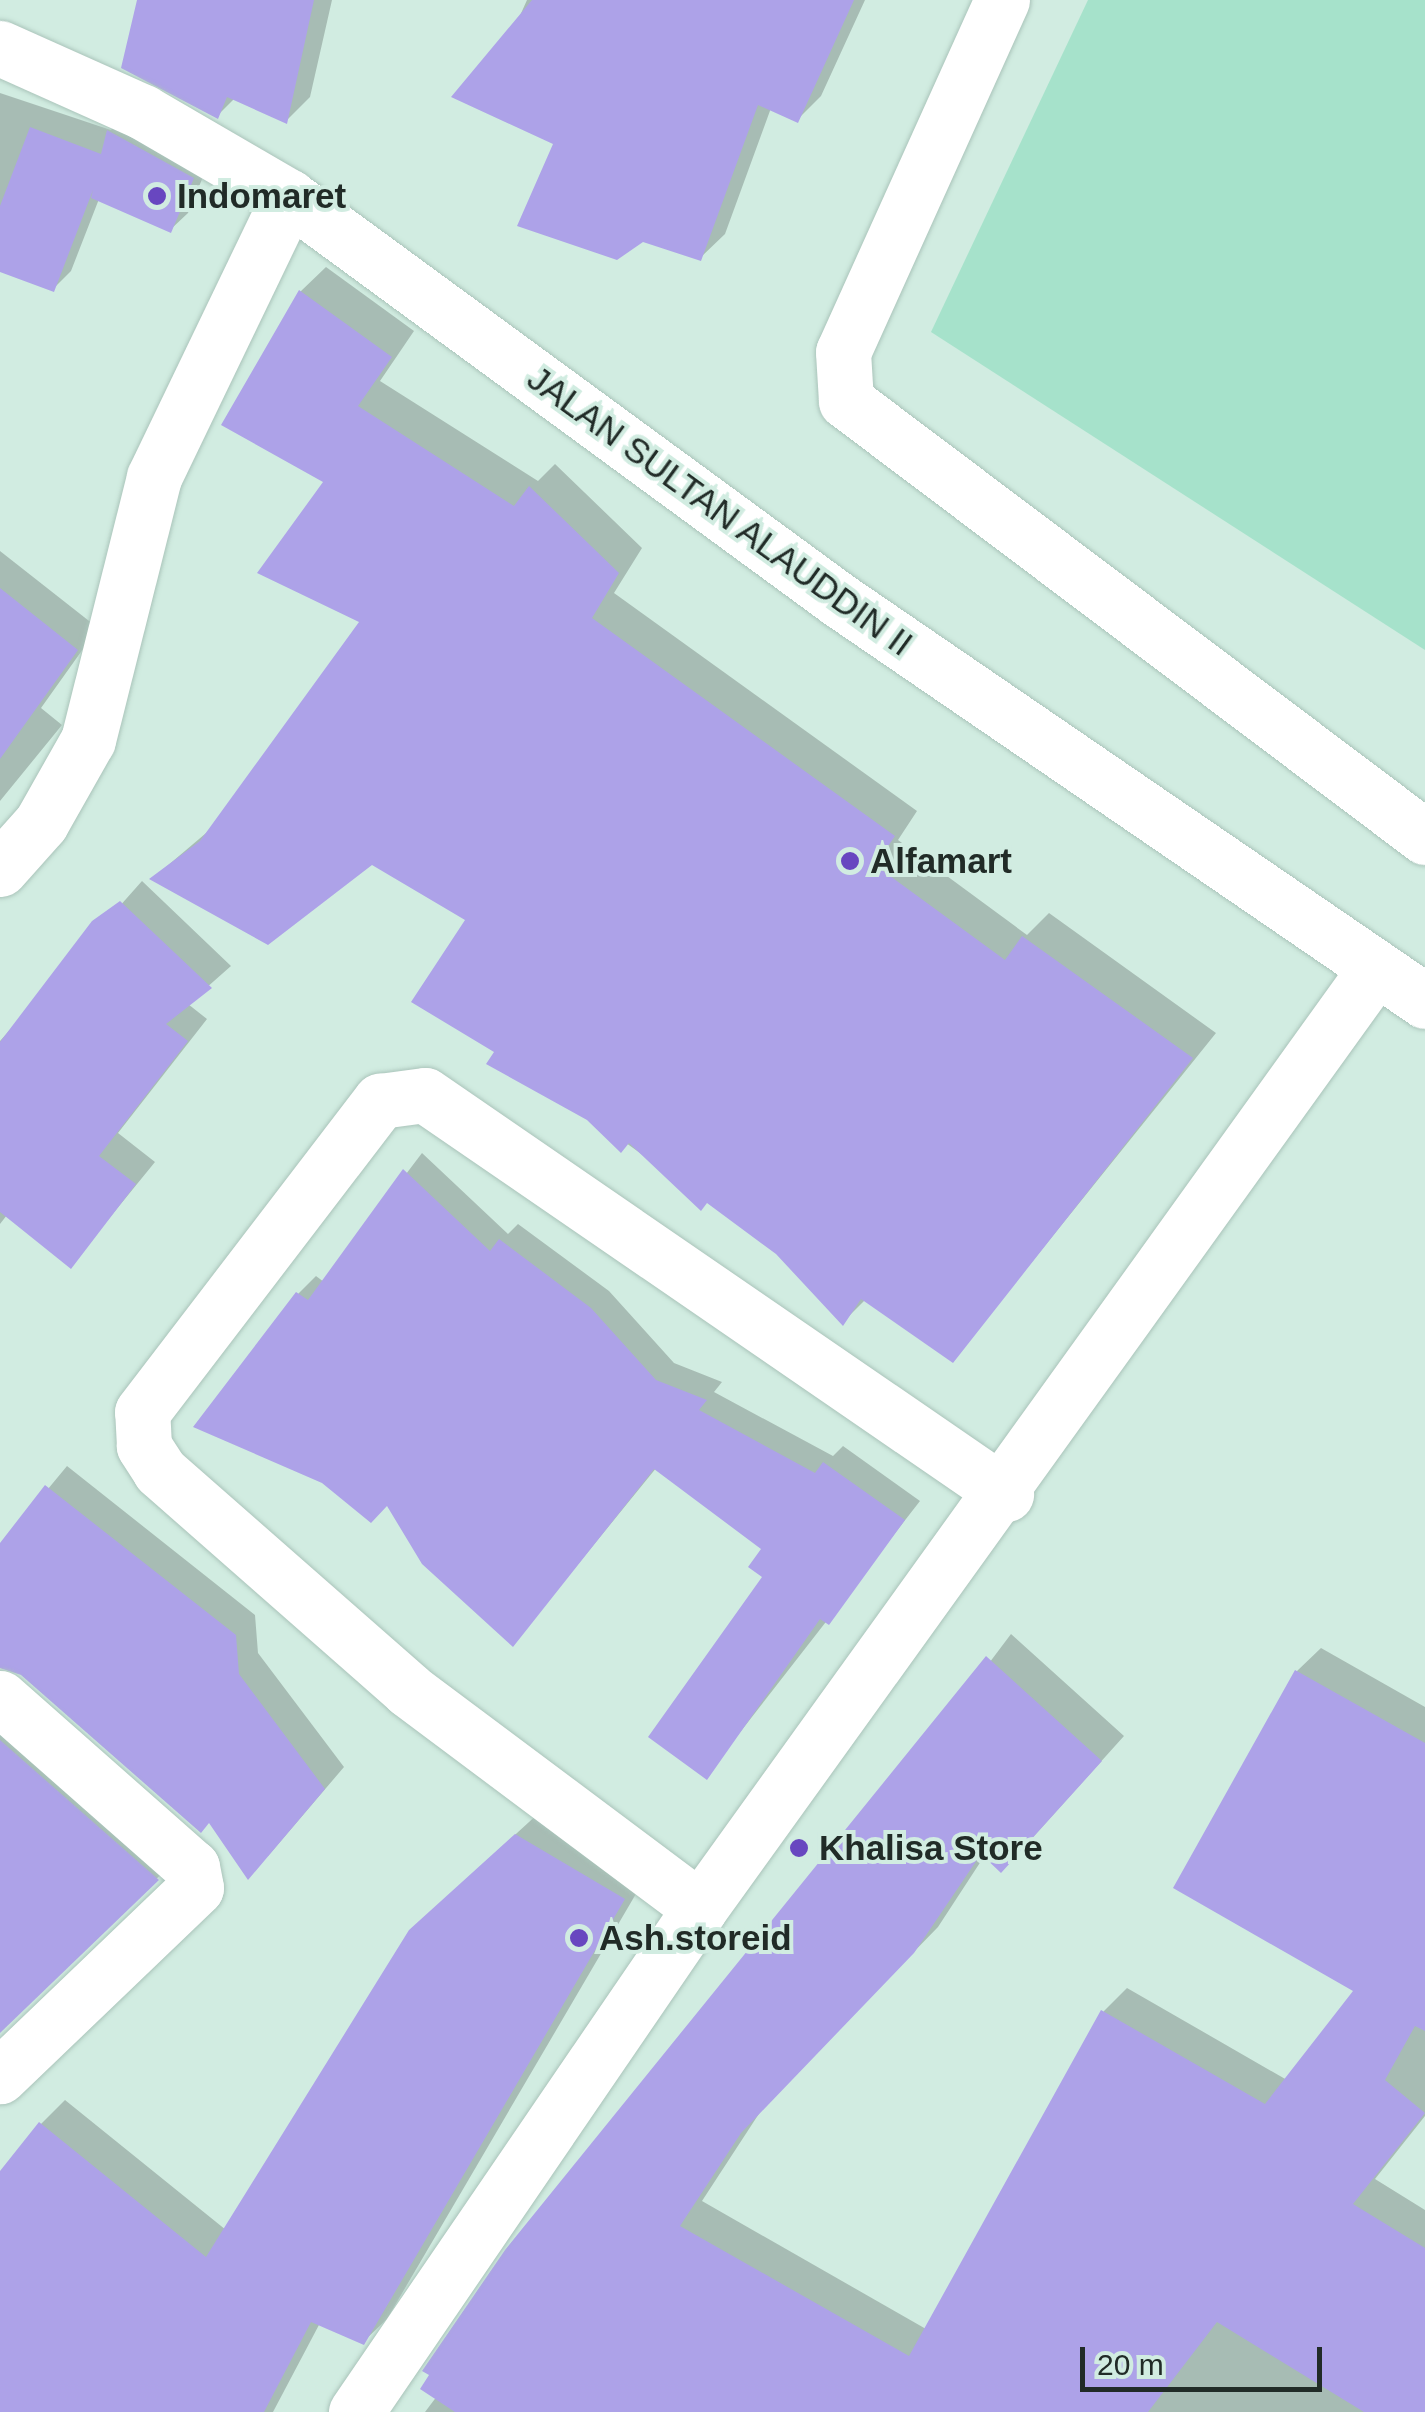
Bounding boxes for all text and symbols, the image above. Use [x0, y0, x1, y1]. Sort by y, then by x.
place label: Indomaret [177, 175, 346, 217]
marker: Indomaret [146, 185, 168, 207]
street label: JALAN SULTAN ALAUDDIN II [519, 357, 921, 665]
place label: Alfamart [870, 840, 1012, 882]
marker: Alfamart [839, 850, 861, 872]
place label: Khalisa Store [819, 1827, 1043, 1869]
marker: Khalisa Store [788, 1837, 810, 1859]
place label: Ash.storeid [599, 1917, 792, 1959]
marker: Ash.storeid [568, 1927, 590, 1949]
scale bar [1085, 2327, 1328, 2389]
text: 20 m [1097, 2348, 1164, 2381]

